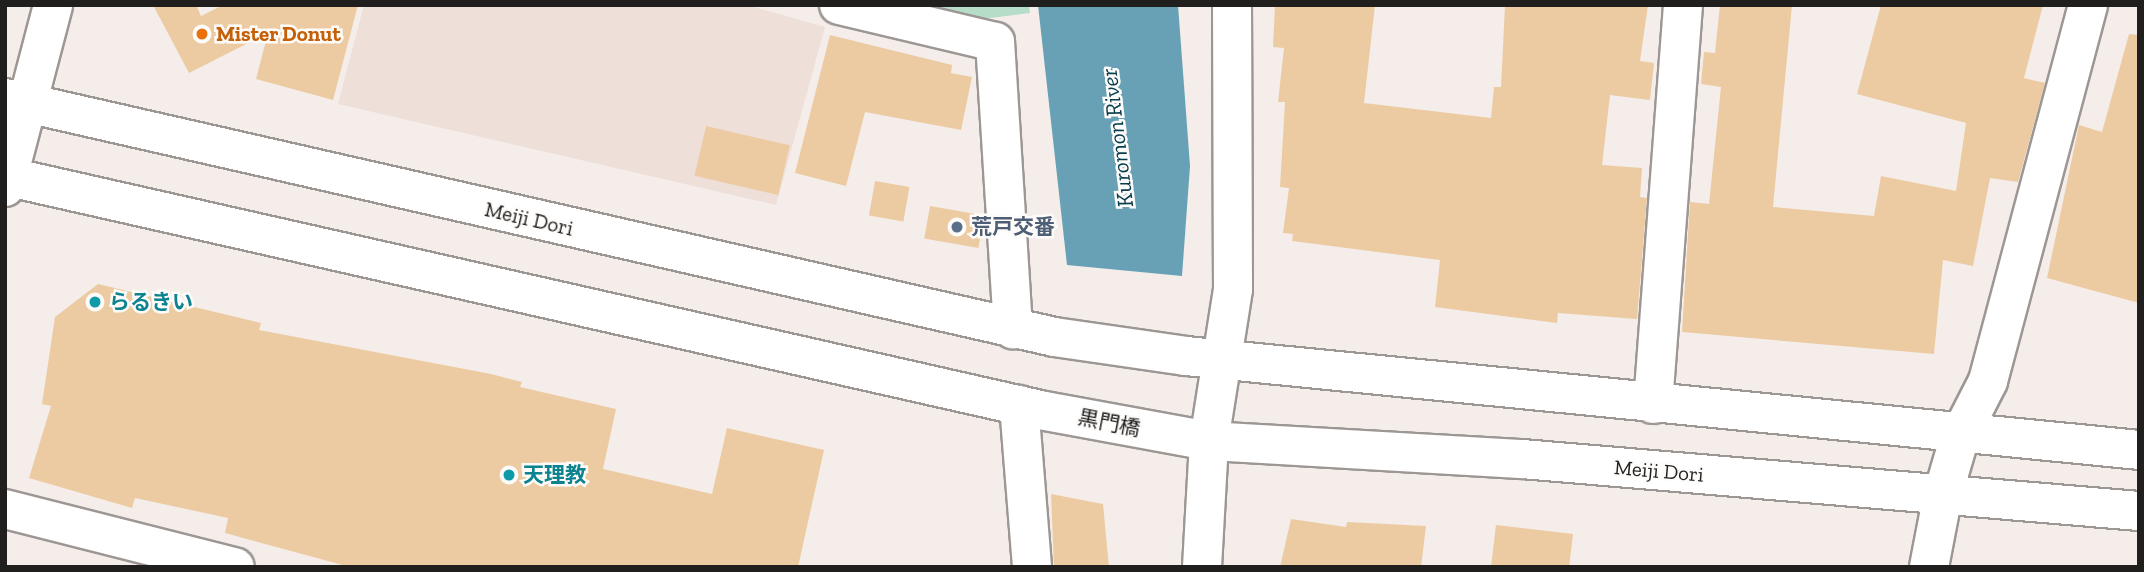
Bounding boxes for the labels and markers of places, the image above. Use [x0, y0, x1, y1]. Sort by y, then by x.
place label: Mister Donut [216, 21, 341, 47]
marker: Mister Donut [194, 26, 210, 42]
place label: 荒戸交番 [971, 214, 1055, 240]
marker: 荒戸交番 [949, 219, 965, 235]
place label: らるきい [109, 289, 193, 315]
marker: らるきい [87, 294, 103, 310]
place label: 天理教 [523, 462, 586, 488]
marker: 天理教 [501, 467, 517, 483]

